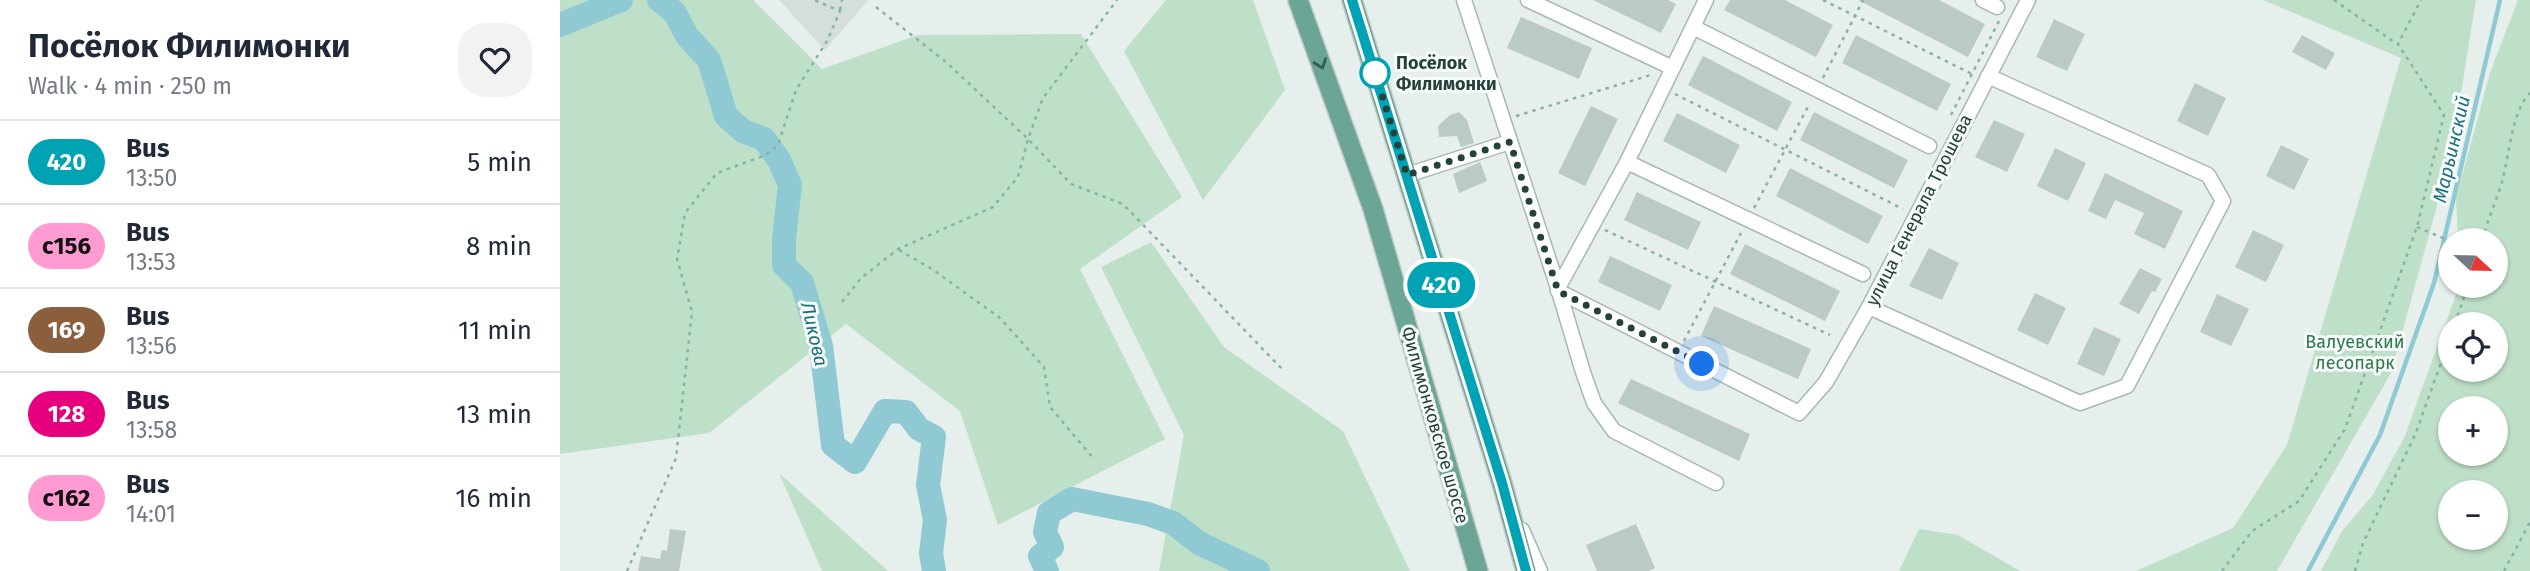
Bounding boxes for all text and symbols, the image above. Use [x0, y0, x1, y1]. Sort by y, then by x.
button: heart [458, 23, 532, 97]
text: Посёлок Филимонки [28, 26, 351, 66]
place label: Посёлок Филимонки [1396, 52, 1497, 95]
one-way arrow [1313, 58, 1327, 70]
marker: Посёлок Филимонки [1360, 58, 1390, 88]
text: Walk · 4 min · 250 m [28, 72, 232, 100]
water label: Марьинский [2428, 93, 2475, 205]
street label: улица Генерала Трошева [1861, 110, 1977, 310]
text: Bus [126, 133, 169, 164]
text: 5 min [467, 147, 532, 178]
text: 420 [47, 148, 86, 176]
text: 13:50 [126, 164, 177, 192]
text: Bus [126, 217, 169, 248]
north arrow [2438, 228, 2508, 298]
map controls [2438, 228, 2508, 550]
text: 8 min [466, 231, 532, 262]
text: с156 [42, 232, 91, 260]
text: 13:53 [126, 248, 176, 276]
line badge: 420 [1401, 262, 1481, 308]
text: 420 [1421, 271, 1461, 299]
water label: Ликова [796, 299, 833, 368]
text: Bus [126, 301, 169, 332]
button: locate [2438, 312, 2508, 382]
text: 11 min [458, 315, 532, 346]
text: 169 [48, 316, 85, 344]
street label: Филимонковское шоссе [1396, 324, 1474, 526]
park label: Валуевский лесопарк [2305, 331, 2405, 374]
text: 13:56 [126, 332, 177, 360]
your location [1684, 346, 1719, 381]
text: Bus [126, 385, 169, 416]
button: + [2438, 396, 2508, 466]
text: 13 min [456, 399, 532, 430]
text: 128 [48, 400, 85, 428]
text: 13:58 [126, 416, 177, 444]
text: Bus [126, 469, 169, 500]
button: − [2438, 480, 2508, 550]
text: 16 min [455, 483, 532, 514]
text: с162 [42, 484, 91, 512]
text: 14:01 [126, 500, 176, 528]

